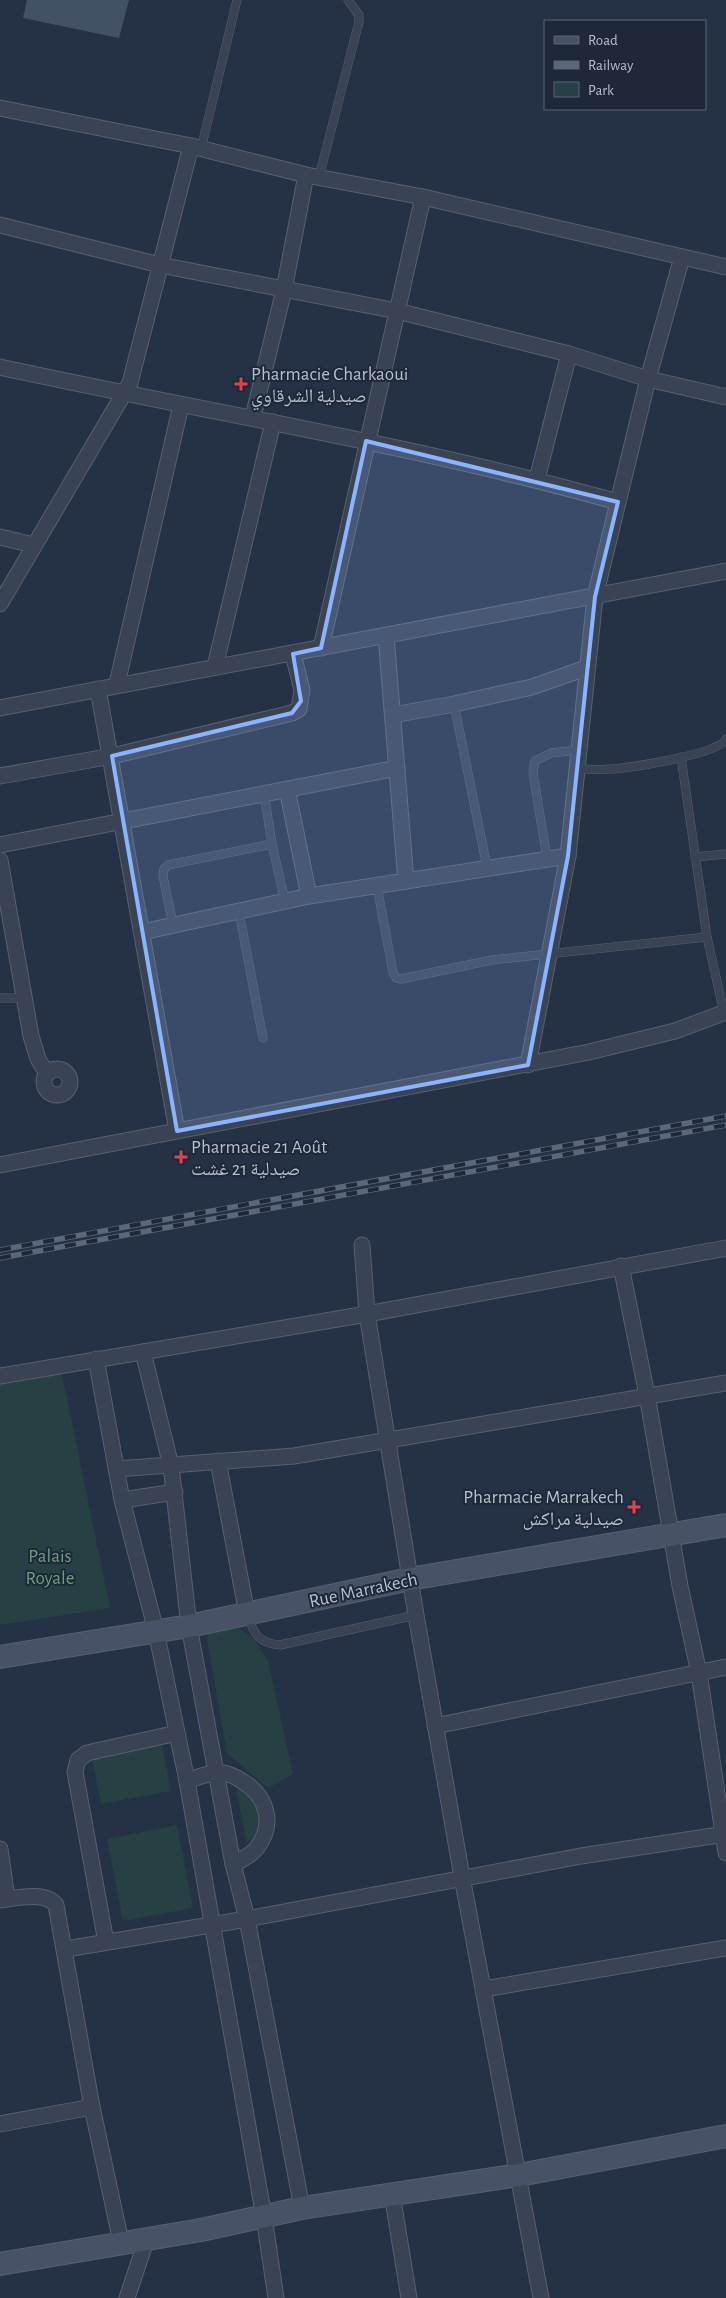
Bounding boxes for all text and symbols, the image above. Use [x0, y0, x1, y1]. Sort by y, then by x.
legend [544, 20, 706, 110]
text: Road [588, 33, 618, 48]
text: Railway [588, 58, 634, 73]
text: Park [588, 83, 614, 98]
place label: Pharmacie Charkaoui صيدلية الشرقاوي [251, 365, 408, 411]
marker: Pharmacie Charkaoui صيدلية الشرقاوي [235, 378, 247, 390]
place label: Pharmacie 21 Août صيدلية 21 غشت [191, 1138, 327, 1179]
marker: Pharmacie 21 Août صيدلية 21 غشت [175, 1151, 187, 1163]
place label: Pharmacie Marrakech صيدلية مراكش [463, 1488, 624, 1530]
marker: Pharmacie Marrakech صيدلية مراكش [628, 1501, 640, 1513]
park label: Palais Royale [26, 1547, 74, 1588]
street label: Rue Marrakech [307, 1570, 419, 1611]

